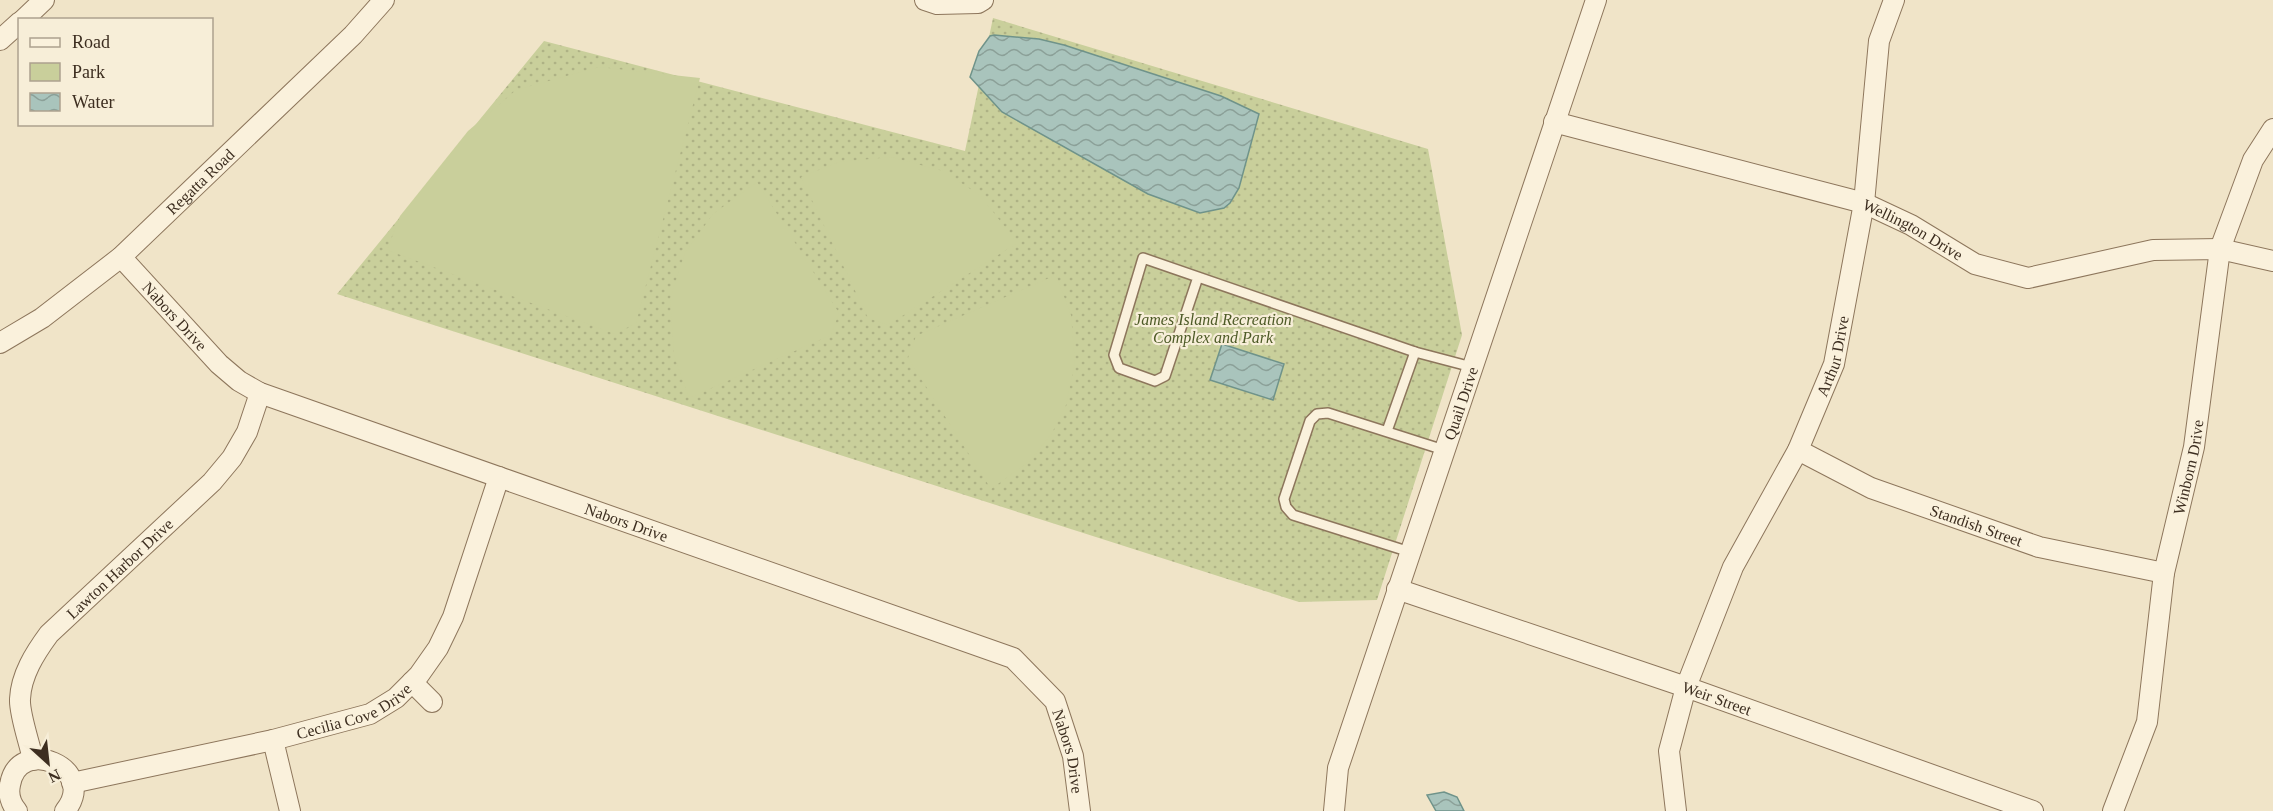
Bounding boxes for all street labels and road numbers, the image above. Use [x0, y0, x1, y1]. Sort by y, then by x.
street label: Regatta Road [163, 146, 238, 218]
street label: Wellington Drive [1860, 196, 1966, 264]
street label: Nabors Drive [139, 279, 210, 354]
street label: Arthur Drive [1813, 314, 1852, 399]
street label: Quail Drive [1441, 365, 1481, 442]
street label: Winborn Drive [2170, 419, 2207, 516]
street label: Nabors Drive [583, 500, 670, 545]
street label: Standish Street [1928, 501, 2025, 550]
street label: Lawton Harbor Drive [63, 515, 176, 622]
street label: Weir Street [1680, 678, 1754, 719]
street label: Cecilia Cove Drive [295, 680, 415, 742]
street label: Nabors Drive [1049, 707, 1086, 794]

